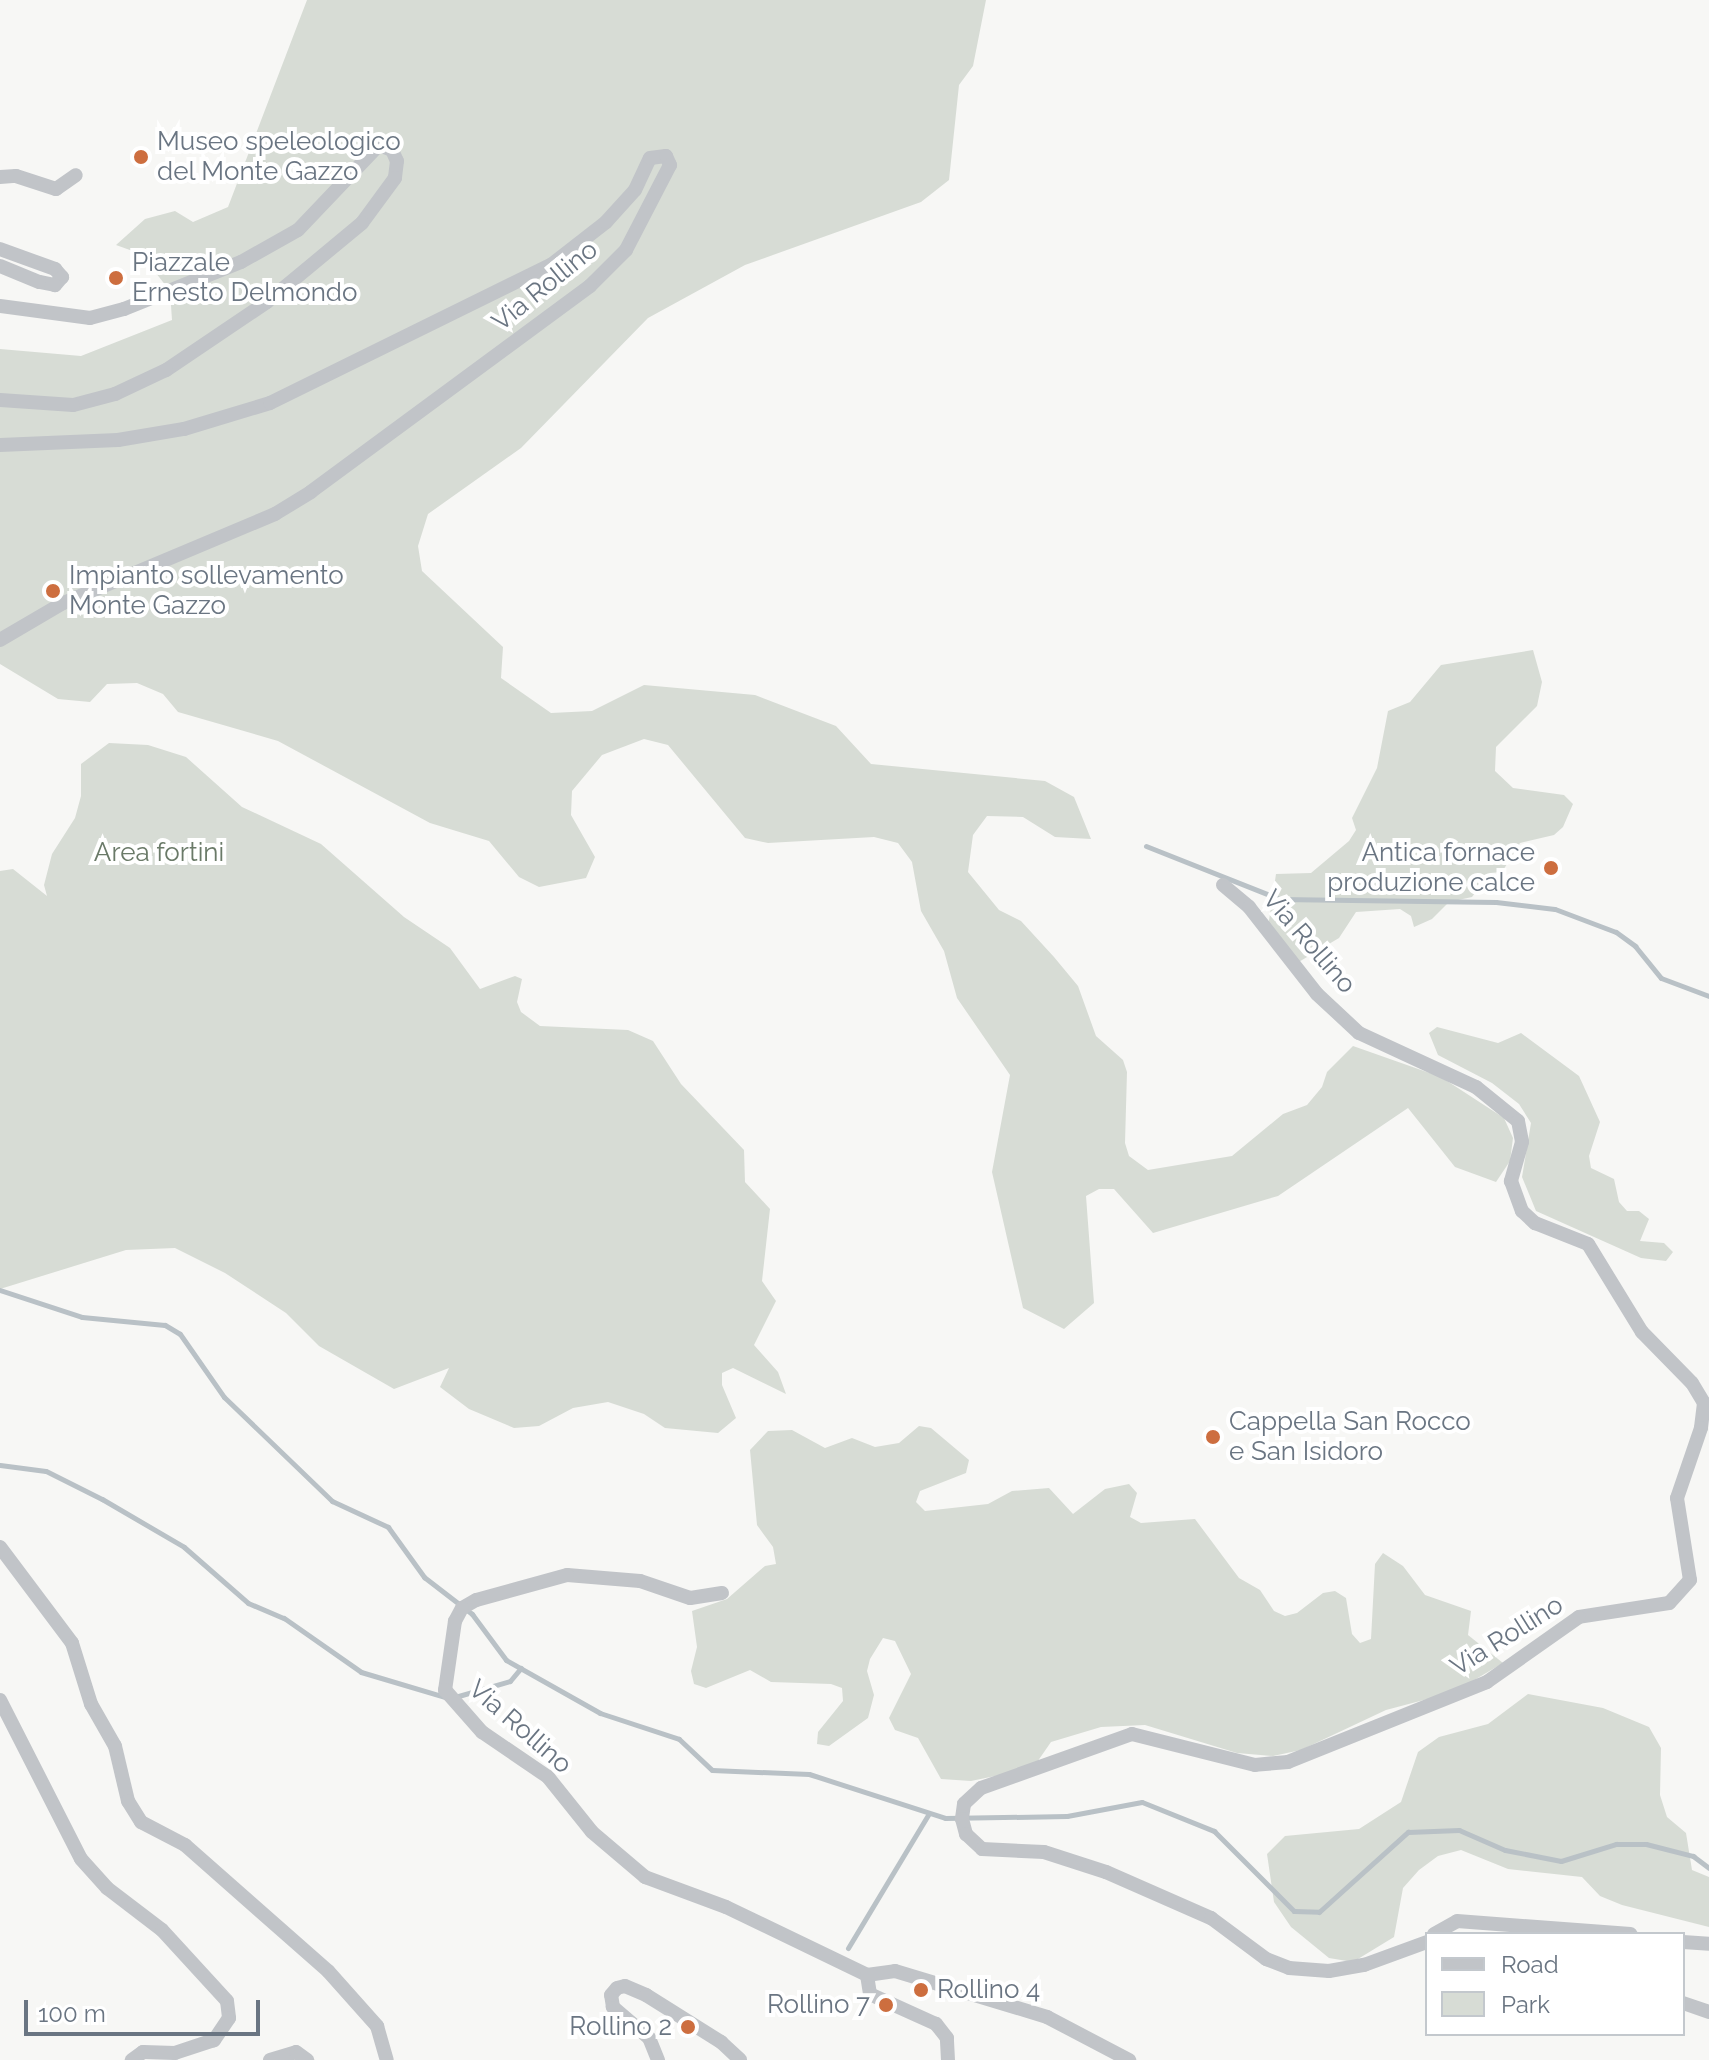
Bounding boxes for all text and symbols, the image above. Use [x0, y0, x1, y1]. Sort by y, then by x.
place label: Museo speleologico del Monte Gazzo [157, 126, 401, 188]
marker: Museo speleologico del Monte Gazzo [132, 148, 150, 166]
street label: Via Rollino [486, 234, 604, 338]
place label: Piazzale Ernesto Delmondo [132, 247, 357, 308]
marker: Piazzale Ernesto Delmondo [107, 269, 125, 287]
place label: Impianto sollevamento Monte Gazzo [69, 560, 344, 622]
marker: Impianto sollevamento Monte Gazzo [44, 582, 62, 600]
park label: Area fortini [94, 837, 224, 869]
place label: Antica fornace produzione calce [1327, 837, 1535, 898]
marker: Antica fornace produzione calce [1542, 859, 1560, 877]
street label: Via Rollino [1256, 884, 1362, 1000]
place label: Cappella San Rocco e San Isidoro [1229, 1406, 1471, 1468]
marker: Cappella San Rocco e San Isidoro [1204, 1428, 1222, 1446]
street label: Via Rollino [1445, 1589, 1569, 1683]
street label: Via Rollino [462, 1674, 578, 1780]
legend [1425, 1932, 1685, 2036]
text: Road [1501, 1950, 1559, 1979]
place label: Rollino 4 [937, 1974, 1040, 2006]
marker: Rollino 4 [912, 1981, 930, 1999]
scale bar [28, 1984, 264, 2034]
place label: Rollino 7 [767, 1989, 870, 2021]
text: Park [1501, 1990, 1550, 2019]
marker: Rollino 7 [877, 1996, 895, 2014]
text: 100 m [38, 1999, 106, 2028]
place label: Rollino 2 [569, 2011, 672, 2043]
marker: Rollino 2 [679, 2018, 697, 2036]

